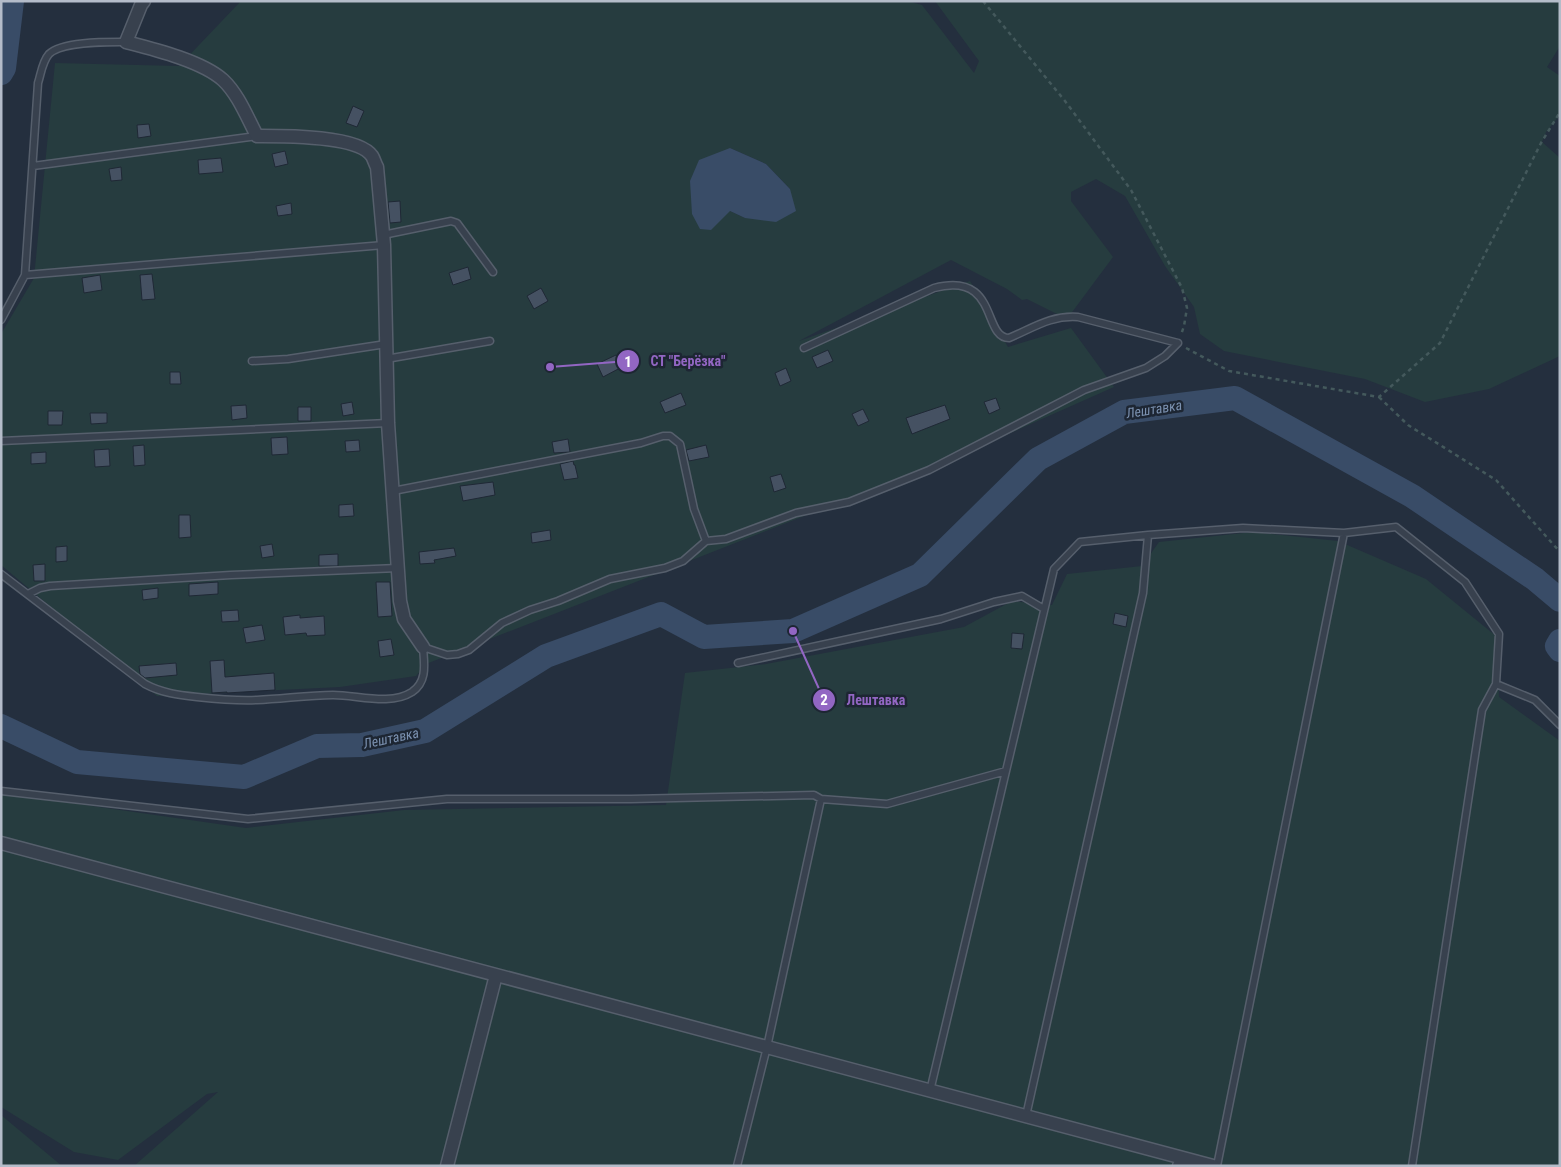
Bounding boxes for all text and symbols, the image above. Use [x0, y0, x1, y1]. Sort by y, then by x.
callout: СТ "Берёзка" [615, 347, 736, 376]
text: 1 [624, 353, 632, 371]
text: СТ "Берёзка" [650, 353, 726, 369]
water label: Лештавка [1124, 397, 1183, 421]
callout: Лештавка [811, 685, 915, 714]
text: 2 [820, 691, 828, 709]
text: Лештавка [847, 692, 906, 708]
water label: Лештавка [361, 724, 420, 752]

